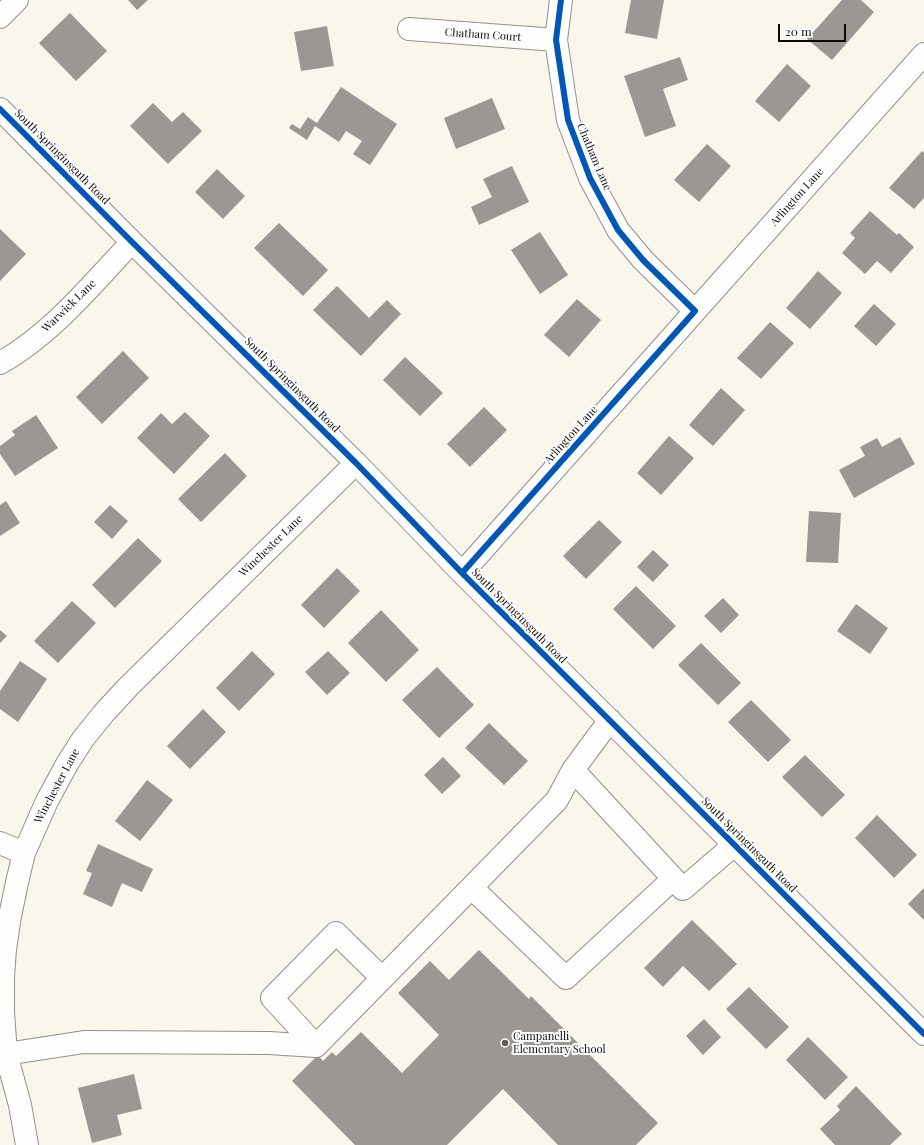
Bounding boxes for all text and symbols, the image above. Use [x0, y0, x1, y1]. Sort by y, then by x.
scale bar [780, 16, 848, 42]
text: 20 m [785, 23, 812, 39]
street label: Chatham Court [444, 26, 522, 44]
street label: South Springinsguth Road [12, 107, 112, 207]
street label: Chatham Lane [574, 121, 614, 193]
street label: Arlington Lane [767, 165, 827, 229]
street label: Warwick Lane [39, 277, 99, 335]
street label: South Springinsguth Road [242, 335, 342, 435]
street label: Arlington Lane [541, 403, 601, 467]
street label: Winchester Lane [237, 512, 305, 580]
street label: South Springinsguth Road [469, 566, 569, 666]
street label: Winchester Lane [32, 746, 82, 826]
street label: South Springinsguth Road [699, 795, 799, 895]
place label: Campanelli Elementary School [513, 1030, 606, 1056]
marker: Campanelli Elementary School [500, 1038, 510, 1048]

